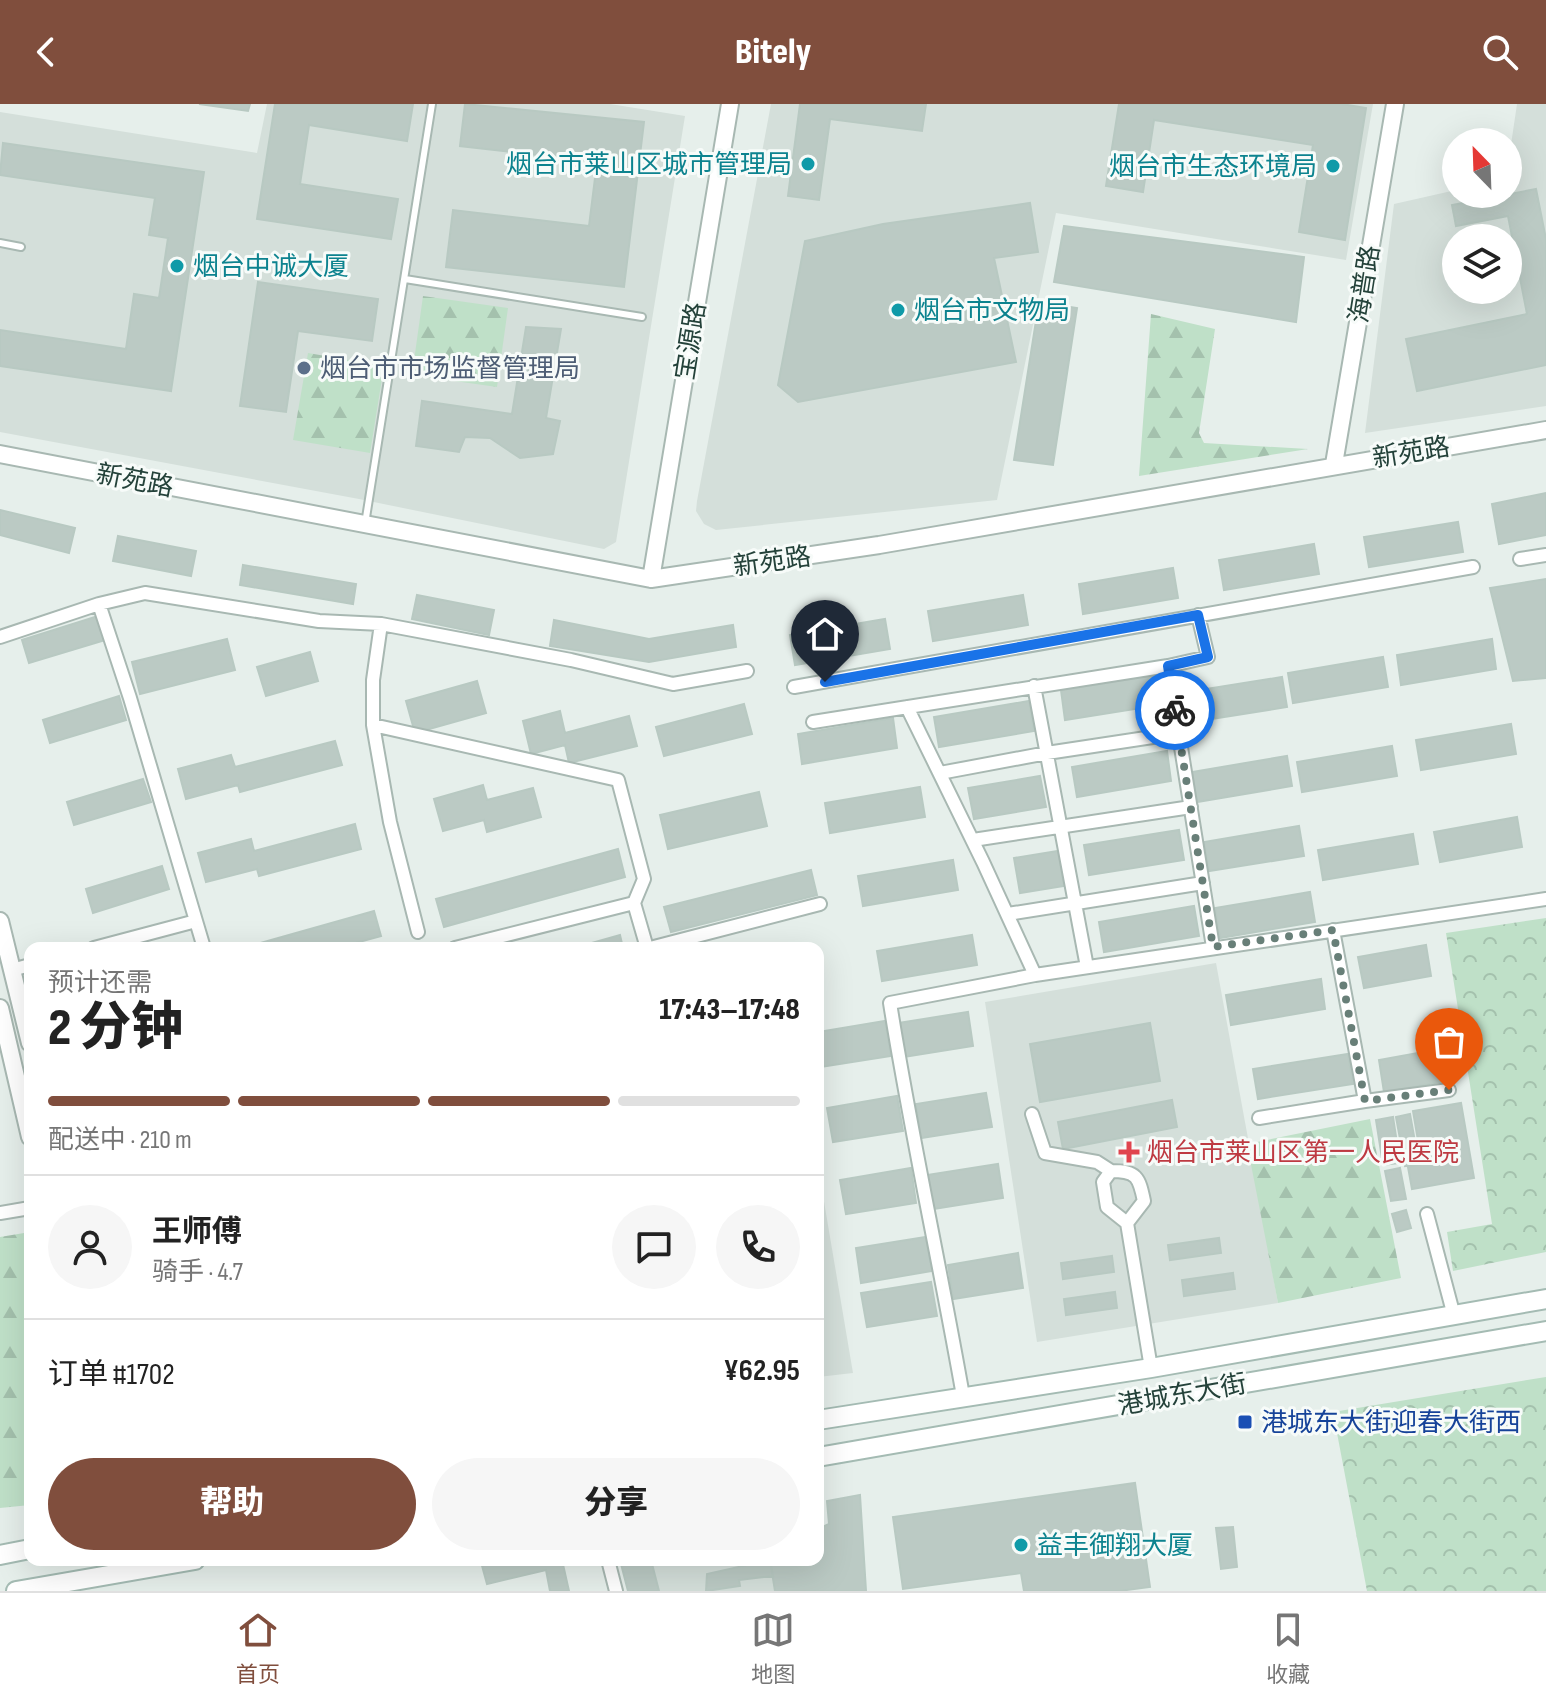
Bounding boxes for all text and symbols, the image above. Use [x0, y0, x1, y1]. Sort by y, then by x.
icon: back [24, 30, 68, 74]
icon: search [1478, 30, 1522, 74]
text: Bitely [735, 31, 811, 74]
north arrow [1442, 128, 1522, 208]
map controls [1442, 128, 1522, 304]
place label: 烟台市莱山区城市管理局 [506, 150, 792, 181]
place label: 烟台市生态环境局 [1109, 152, 1317, 183]
marker: 烟台市莱山区城市管理局 [799, 155, 817, 173]
marker: 烟台市生态环境局 [1324, 157, 1342, 175]
button: layers [1442, 224, 1522, 304]
street label: 海普路 [1344, 243, 1387, 325]
place label: 烟台中诚大厦 [193, 252, 349, 283]
marker: 烟台中诚大厦 [168, 257, 186, 275]
place label: 烟台市文物局 [914, 296, 1070, 327]
street label: 宝源路 [670, 300, 713, 382]
marker: 烟台市文物局 [889, 301, 907, 319]
place label: 烟台市市场监督管理局 [320, 354, 580, 385]
marker: 烟台市市场监督管理局 [295, 359, 313, 377]
street label: 新苑路 [1370, 432, 1452, 475]
street label: 新苑路 [93, 459, 176, 504]
street label: 新苑路 [731, 542, 813, 583]
pin [791, 600, 859, 682]
icon: home [803, 612, 847, 656]
courier [1135, 670, 1215, 750]
icon: bike [1153, 688, 1197, 732]
text: 预计还需 [48, 968, 152, 999]
text: 17:43–17:48 [659, 992, 800, 1028]
text: 2 分钟 [48, 997, 183, 1060]
pin [1415, 1008, 1483, 1090]
icon: bag [1427, 1020, 1471, 1064]
text: 配送中 · 210 m [48, 1125, 192, 1156]
place label: 烟台市莱山区第一人民医院 [1147, 1138, 1459, 1169]
marker: 烟台市莱山区第一人民医院 [1118, 1141, 1140, 1163]
button: person [48, 1205, 132, 1289]
button: chat [612, 1205, 696, 1289]
button: phone [716, 1205, 800, 1289]
text: 王师傅 [152, 1214, 242, 1250]
text: 骑手 · 4.7 [152, 1257, 243, 1288]
text: ¥62.95 [723, 1353, 800, 1389]
text: 订单 #1702 [48, 1357, 175, 1393]
street label: 港城东大街 [1116, 1369, 1249, 1422]
place label: 港城东大街迎春大街西 [1261, 1408, 1521, 1439]
marker: 港城东大街迎春大街西 [1236, 1413, 1254, 1431]
button: 帮助 [48, 1458, 416, 1550]
button: 分享 [432, 1458, 800, 1550]
place label: 益丰御翔大厦 [1037, 1531, 1193, 1562]
marker: 益丰御翔大厦 [1012, 1536, 1030, 1554]
tab: 首页 [236, 1608, 280, 1689]
tab: 地图 [751, 1608, 795, 1689]
tab: 收藏 [1266, 1608, 1310, 1689]

